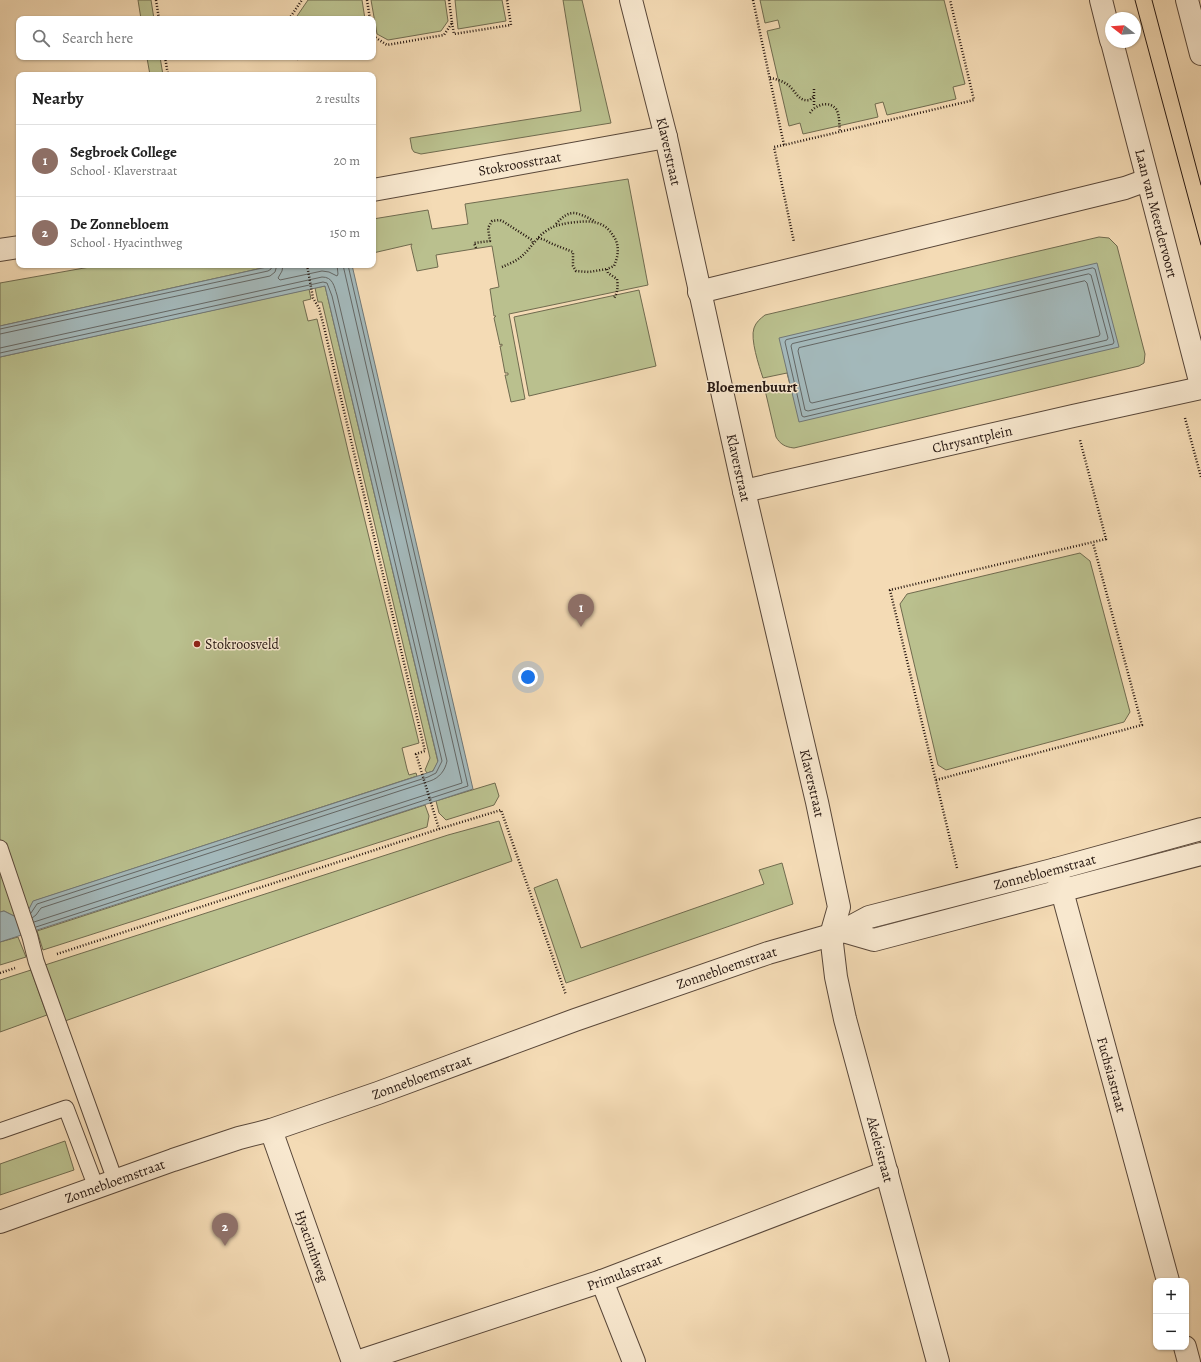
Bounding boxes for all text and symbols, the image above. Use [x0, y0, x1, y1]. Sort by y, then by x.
north arrow [1105, 12, 1141, 48]
search box [16, 16, 376, 60]
icon: search [30, 27, 52, 49]
text: Search here [62, 28, 133, 48]
text: Nearby [32, 87, 83, 110]
text: 2 results [316, 90, 360, 107]
street label: Klaverstraat [652, 115, 686, 188]
text: Segbroek College [70, 142, 177, 162]
street label: Stokroosstraat [477, 147, 563, 180]
street label: Laan van Meerdervoort [1131, 147, 1182, 280]
text: 1 [43, 152, 47, 169]
text: 20 m [334, 152, 360, 169]
text: School · Klaverstraat [70, 162, 177, 179]
text: De Zonnebloem [70, 214, 169, 234]
text: 2 [42, 224, 48, 241]
text: 150 m [330, 224, 360, 241]
text: School · Hyacinthweg [70, 234, 182, 251]
district label: Bloemenbuurt [706, 377, 798, 397]
street label: Chrysantplein [930, 421, 1014, 457]
street label: Klaverstraat [722, 432, 756, 504]
pin: 1 [568, 594, 594, 627]
place label: Stokroosveld [205, 635, 279, 654]
marker: Stokroosveld [192, 639, 202, 649]
your location [518, 667, 538, 687]
street label: Klaverstraat [795, 747, 830, 819]
street label: Zonnebloemstraat [991, 849, 1098, 894]
street label: Zonnebloemstraat [674, 941, 779, 994]
street label: Fuchsiastraat [1093, 1035, 1131, 1115]
street label: Zonnebloemstraat [369, 1050, 474, 1104]
street label: Akeleistraat [862, 1113, 898, 1185]
street label: Zonnebloemstraat [62, 1154, 168, 1207]
street label: Hyacinthweg [291, 1207, 333, 1284]
pin: 2 [212, 1213, 238, 1246]
street label: Primulastraat [584, 1249, 665, 1295]
map controls [1153, 1278, 1189, 1350]
button: + [1153, 1278, 1189, 1314]
button: − [1153, 1314, 1189, 1350]

